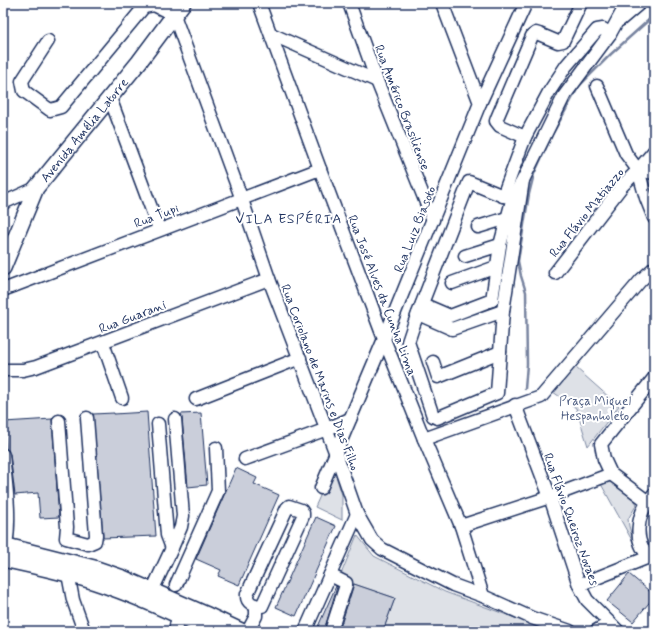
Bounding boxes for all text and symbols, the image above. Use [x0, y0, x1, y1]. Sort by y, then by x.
street label: Rua Américo Brasiliense [370, 42, 433, 173]
street label: Avenida Amélia Latorre [37, 75, 133, 186]
street label: Rua Flávio Matiazzo [546, 165, 628, 261]
street label: Rua Luiz Biasoto [390, 184, 440, 275]
street label: Rua Tupi [132, 200, 181, 233]
district label: VILA ESPÉRIA [236, 210, 342, 228]
street label: Rua José Alves da Cunha Lima [343, 213, 420, 379]
street label: Rua Coriolano de Marins e Dias Filho [276, 282, 363, 474]
street label: Rua Guarani [97, 297, 168, 338]
park label: Praça Miguel Hespanholeto [559, 393, 631, 425]
street label: Rua Flávio Queiroz Novaes [539, 451, 603, 588]

